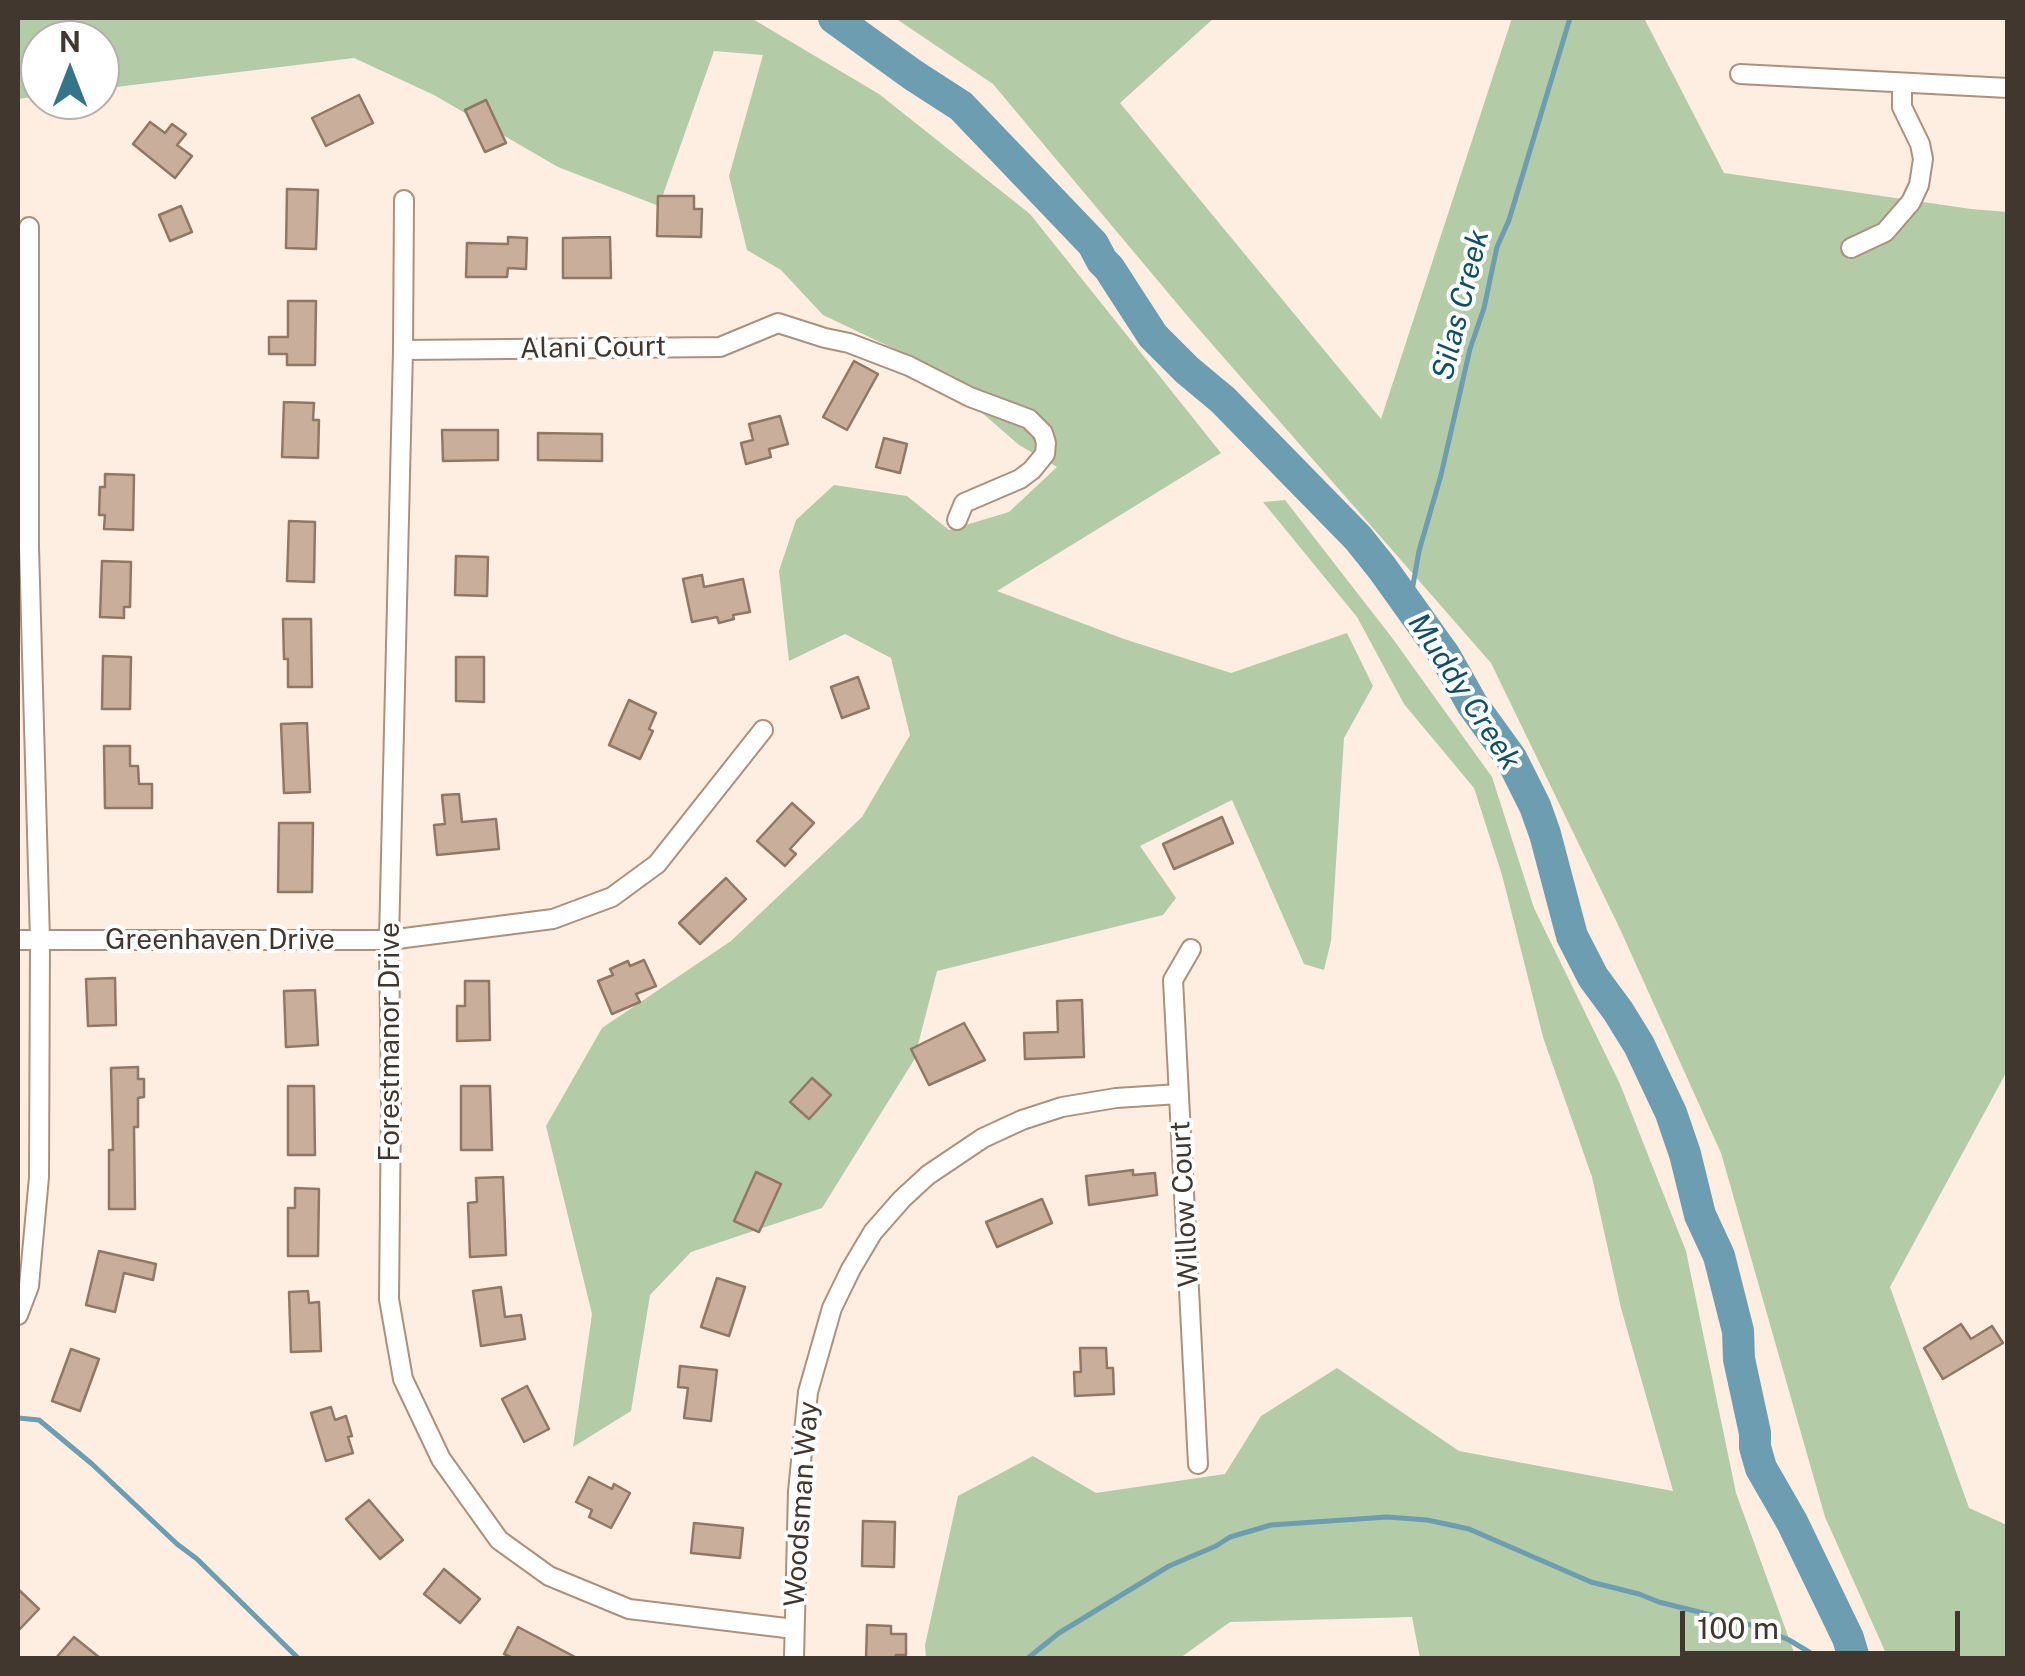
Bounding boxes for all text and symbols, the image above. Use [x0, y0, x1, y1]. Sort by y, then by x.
north arrow [20, 20, 120, 120]
text: N [59, 25, 81, 58]
water label: Silas Creek [1425, 226, 1497, 384]
street label: Alani Court [519, 330, 667, 366]
water label: Muddy Creek [1400, 607, 1528, 777]
street label: Forestmanor Drive [373, 922, 407, 1162]
street label: Greenhaven Drive [105, 923, 335, 957]
street label: Willow Court [1164, 1120, 1206, 1288]
street label: Woodsman Way [778, 1400, 826, 1608]
scale bar [1685, 1591, 1965, 1653]
text: 100 m [1697, 1610, 1779, 1646]

